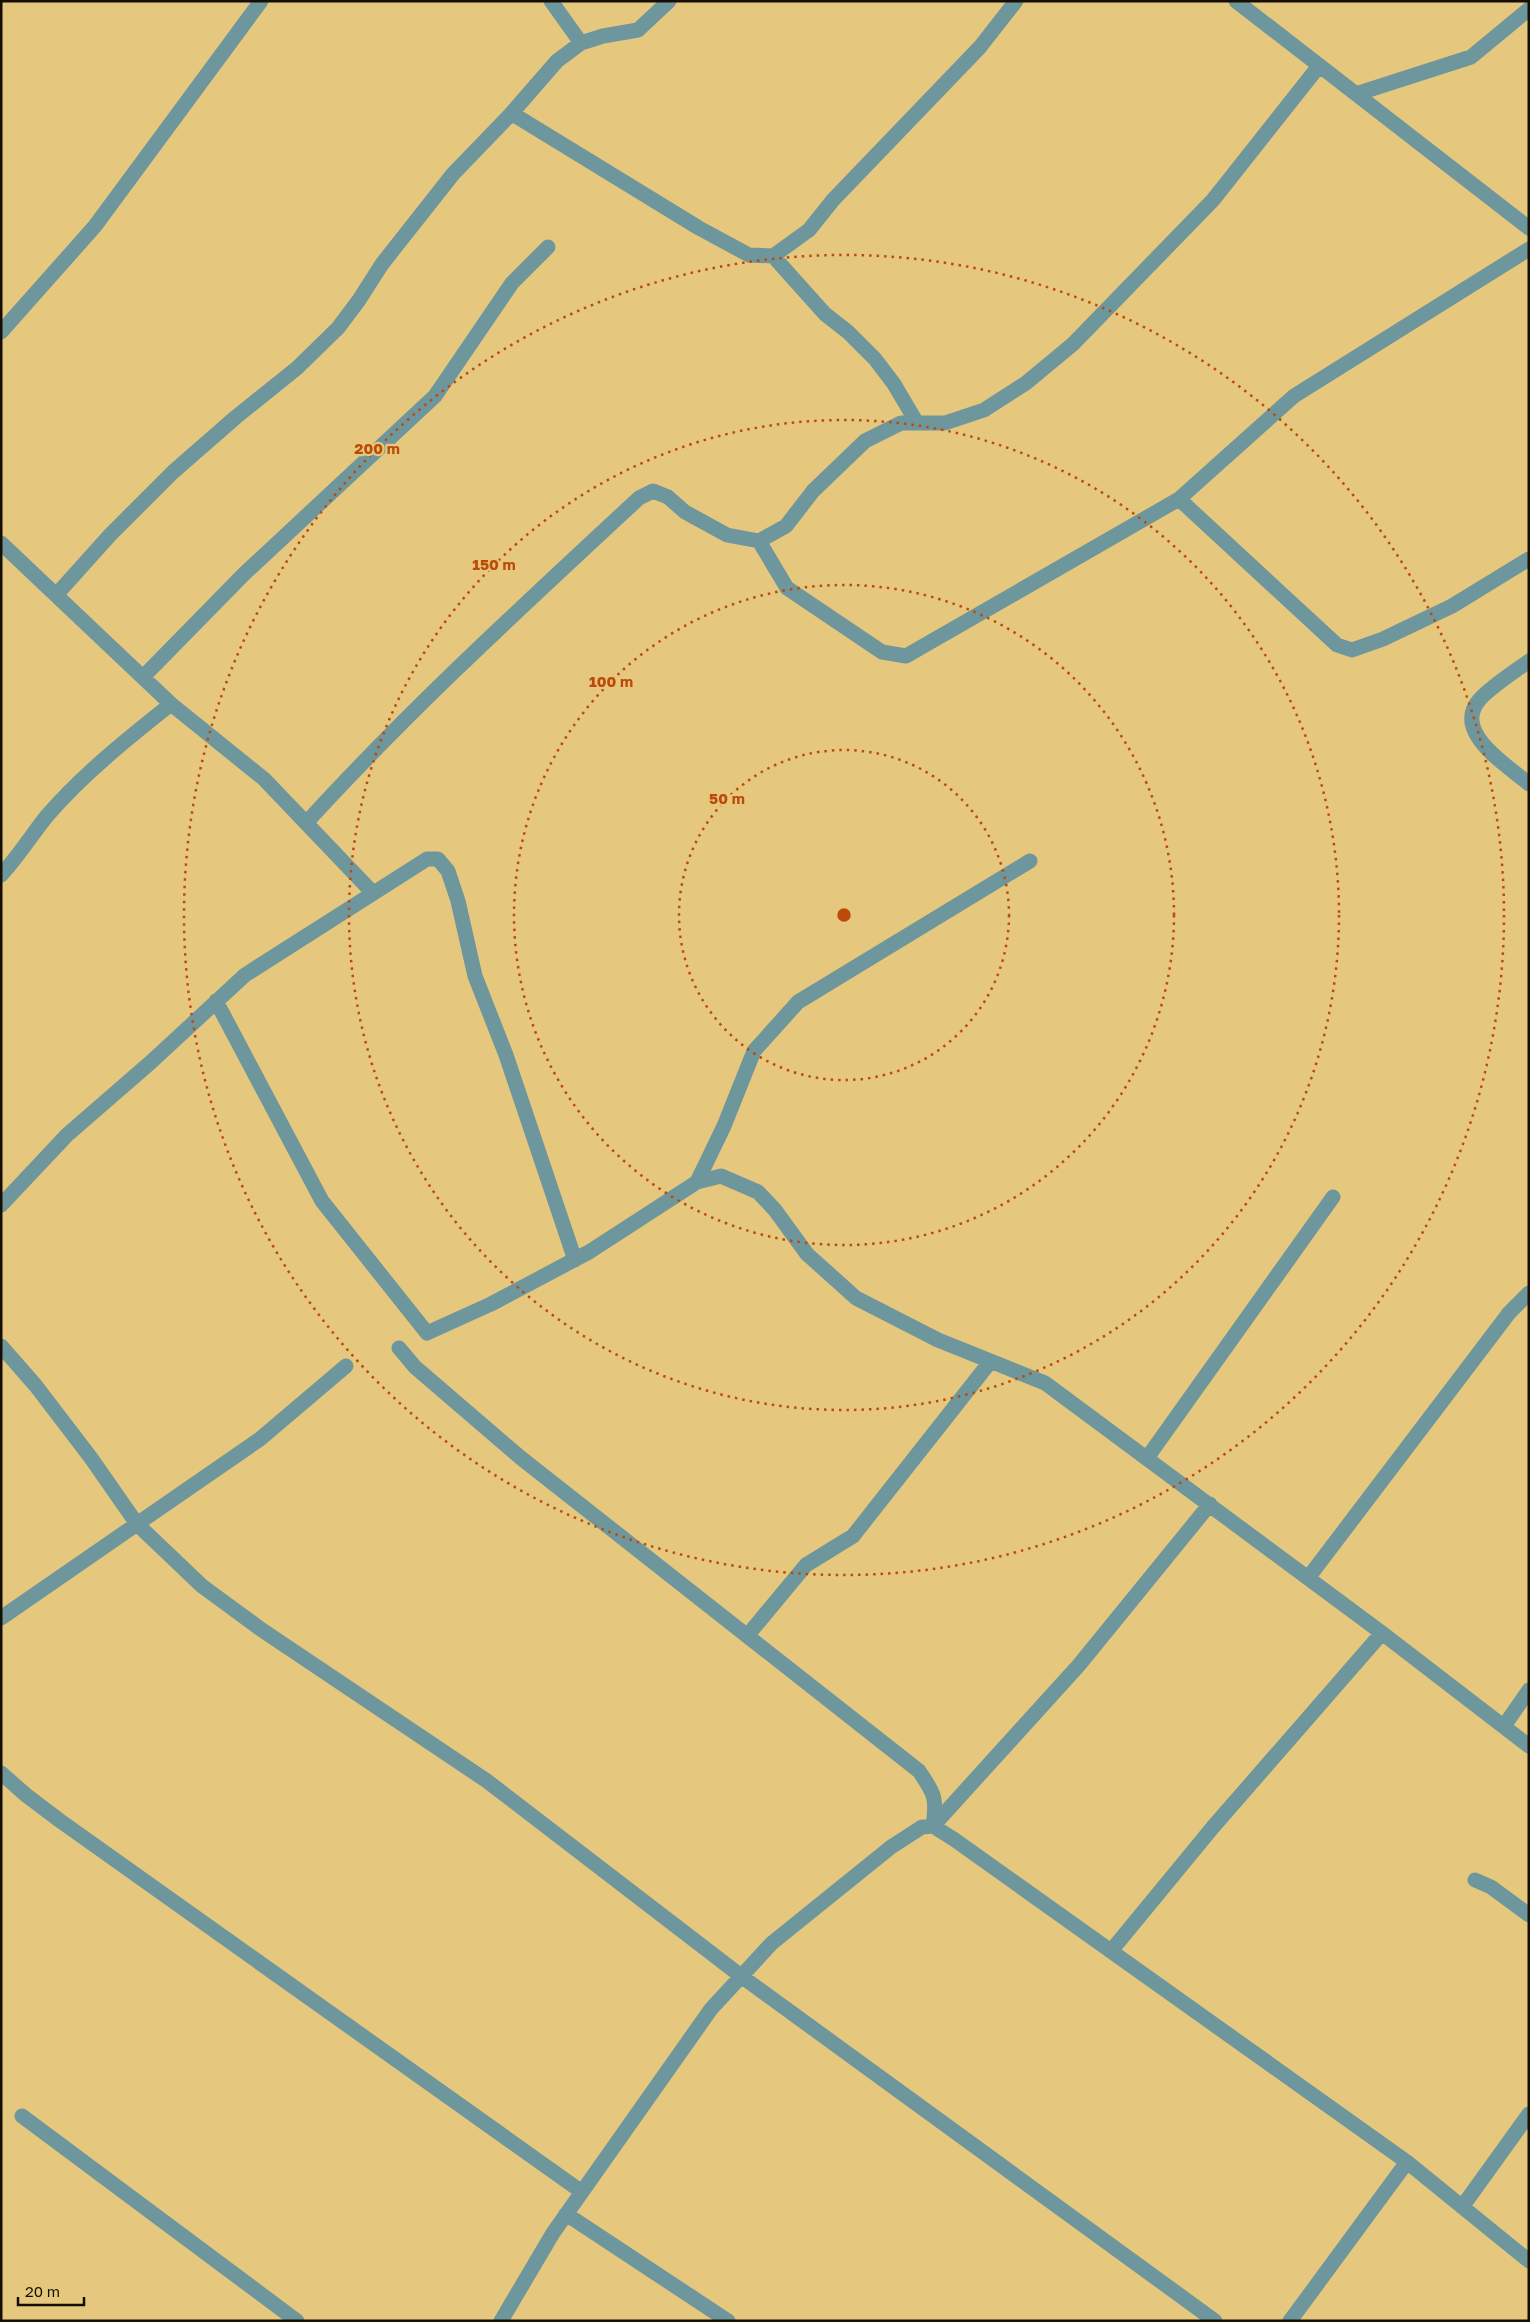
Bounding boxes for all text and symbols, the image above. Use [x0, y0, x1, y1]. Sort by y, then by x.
text: 200 m [354, 439, 400, 457]
text: 150 m [472, 555, 516, 573]
text: 100 m [589, 672, 633, 690]
text: 50 m [709, 789, 745, 807]
centre of rings [835, 906, 853, 924]
scale bar [18, 2274, 84, 2306]
text: 20 m [25, 2282, 60, 2300]

